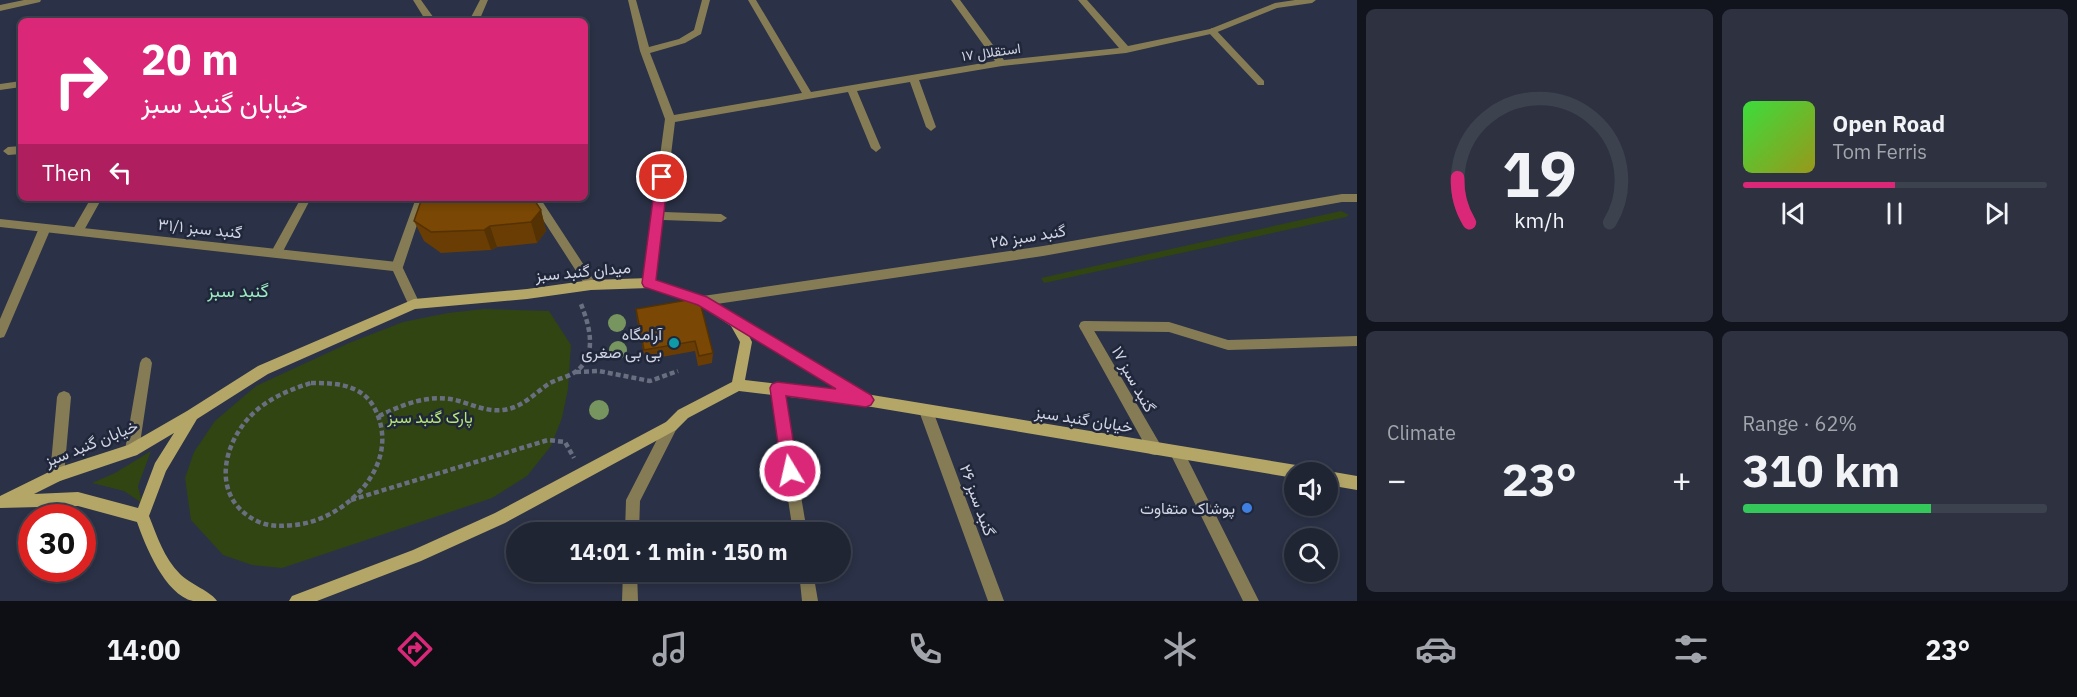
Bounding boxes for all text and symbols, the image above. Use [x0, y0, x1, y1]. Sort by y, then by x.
text: 20 m [141, 32, 239, 87]
street label: استقلال ۱۷ [960, 39, 1022, 66]
icon: right [42, 42, 120, 120]
text: خیابان گنبد سبز [141, 85, 308, 120]
text: Open Road [1833, 109, 1945, 138]
text: 19 [1502, 133, 1577, 214]
text: Tom Ferris [1833, 138, 1927, 165]
pin [636, 151, 687, 202]
icon: left [104, 156, 137, 189]
text: Then [42, 158, 92, 187]
icon: arrive [645, 160, 678, 193]
icon: previous [1777, 197, 1810, 230]
icon: pause [1878, 197, 1911, 230]
icon: next [1980, 197, 2013, 230]
text: km/h [1514, 206, 1564, 234]
street label: گنبد سبز ۳۱/۱ [157, 214, 243, 243]
street label: گنبد سبز ۲۵ [989, 220, 1067, 253]
street label: میدان گنبد سبز [533, 257, 632, 286]
district label: گنبد سبز [206, 279, 269, 302]
place label: آرامگاه بی بی صغری [581, 324, 663, 363]
marker: آرامگاه بی بی صغری [667, 336, 681, 350]
street label: گنبد سبز ۱۷ [1107, 342, 1160, 416]
street label: خیابان گنبد سبز [1032, 401, 1135, 438]
park label: پارک گنبد سبز [386, 407, 473, 429]
text: Range · 62% [1743, 410, 1857, 437]
street label: خیابان گنبد سبز [40, 415, 141, 472]
text: Climate [1387, 419, 1456, 446]
position arrow [758, 439, 822, 503]
text: 310 km [1743, 441, 1900, 499]
text: 23° [1502, 450, 1577, 508]
text: − [1387, 458, 1407, 501]
text: + [1672, 458, 1692, 501]
street label: گنبد سبز ۲۶ [955, 462, 1000, 539]
map controls [1284, 462, 1338, 582]
button: sound [1284, 462, 1338, 516]
place label: پوشاک متفاوت [1140, 498, 1235, 520]
marker: پوشاک متفاوت [1240, 501, 1254, 515]
speed limit sign: 30 [18, 504, 96, 582]
button: search [1284, 528, 1338, 582]
text: 14:01 · 1 min · 150 m [569, 537, 788, 566]
icon: directions [394, 628, 436, 670]
icon: music [649, 628, 691, 670]
icon: phone [904, 628, 946, 670]
icon: climate [1159, 628, 1201, 670]
icon: car [1415, 628, 1457, 670]
icon: filters [1670, 628, 1712, 670]
text: 14:00 [107, 632, 180, 667]
text: 23° [1925, 632, 1970, 667]

